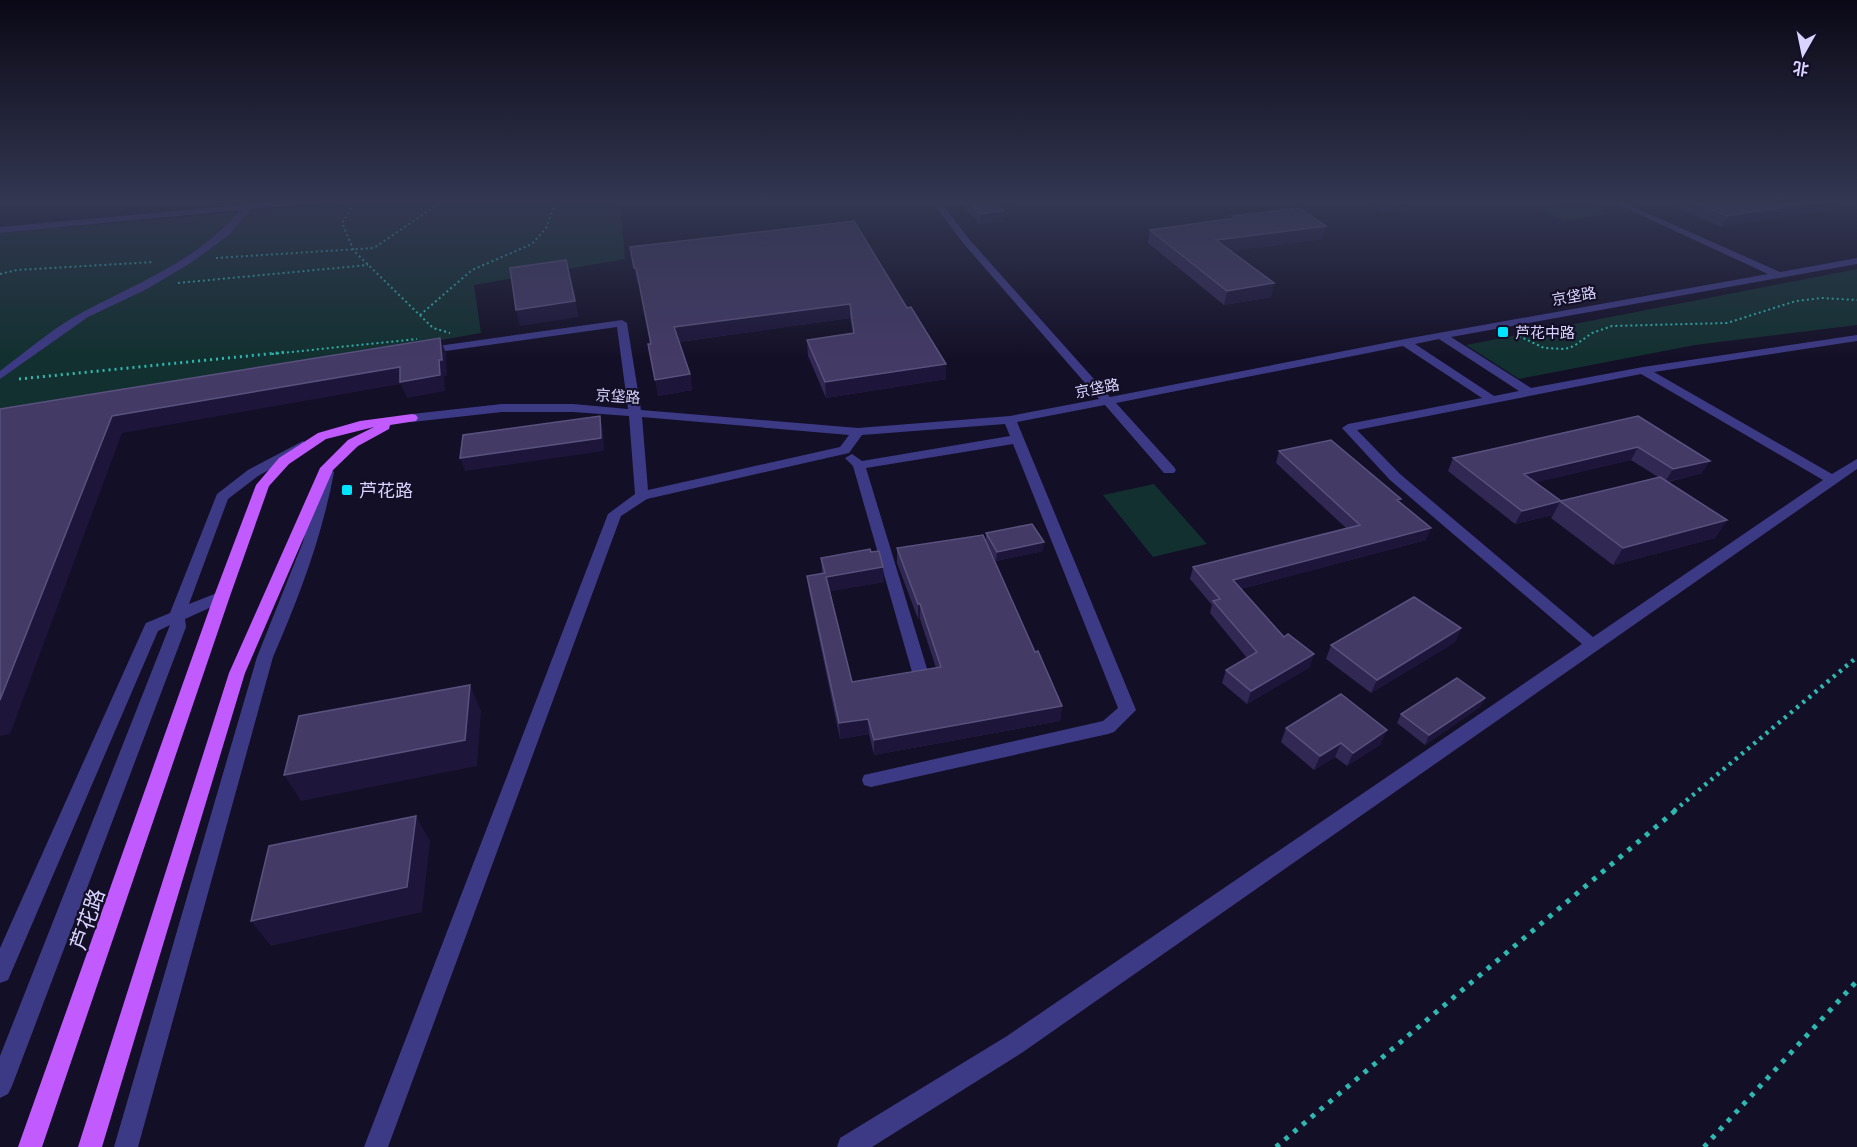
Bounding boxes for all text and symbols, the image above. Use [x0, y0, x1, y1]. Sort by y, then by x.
north arrow [1773, 24, 1833, 84]
text: 北 [1791, 58, 1810, 80]
street label: 京垡路 [1550, 283, 1598, 309]
place label: 芦花中路 [1515, 323, 1575, 342]
marker: 芦花中路 [1496, 325, 1510, 339]
street label: 京垡路 [1073, 374, 1121, 402]
street label: 京垡路 [595, 385, 641, 407]
place label: 芦花路 [359, 479, 413, 502]
marker: 芦花路 [340, 483, 354, 497]
street label: 芦花路 [64, 885, 110, 953]

